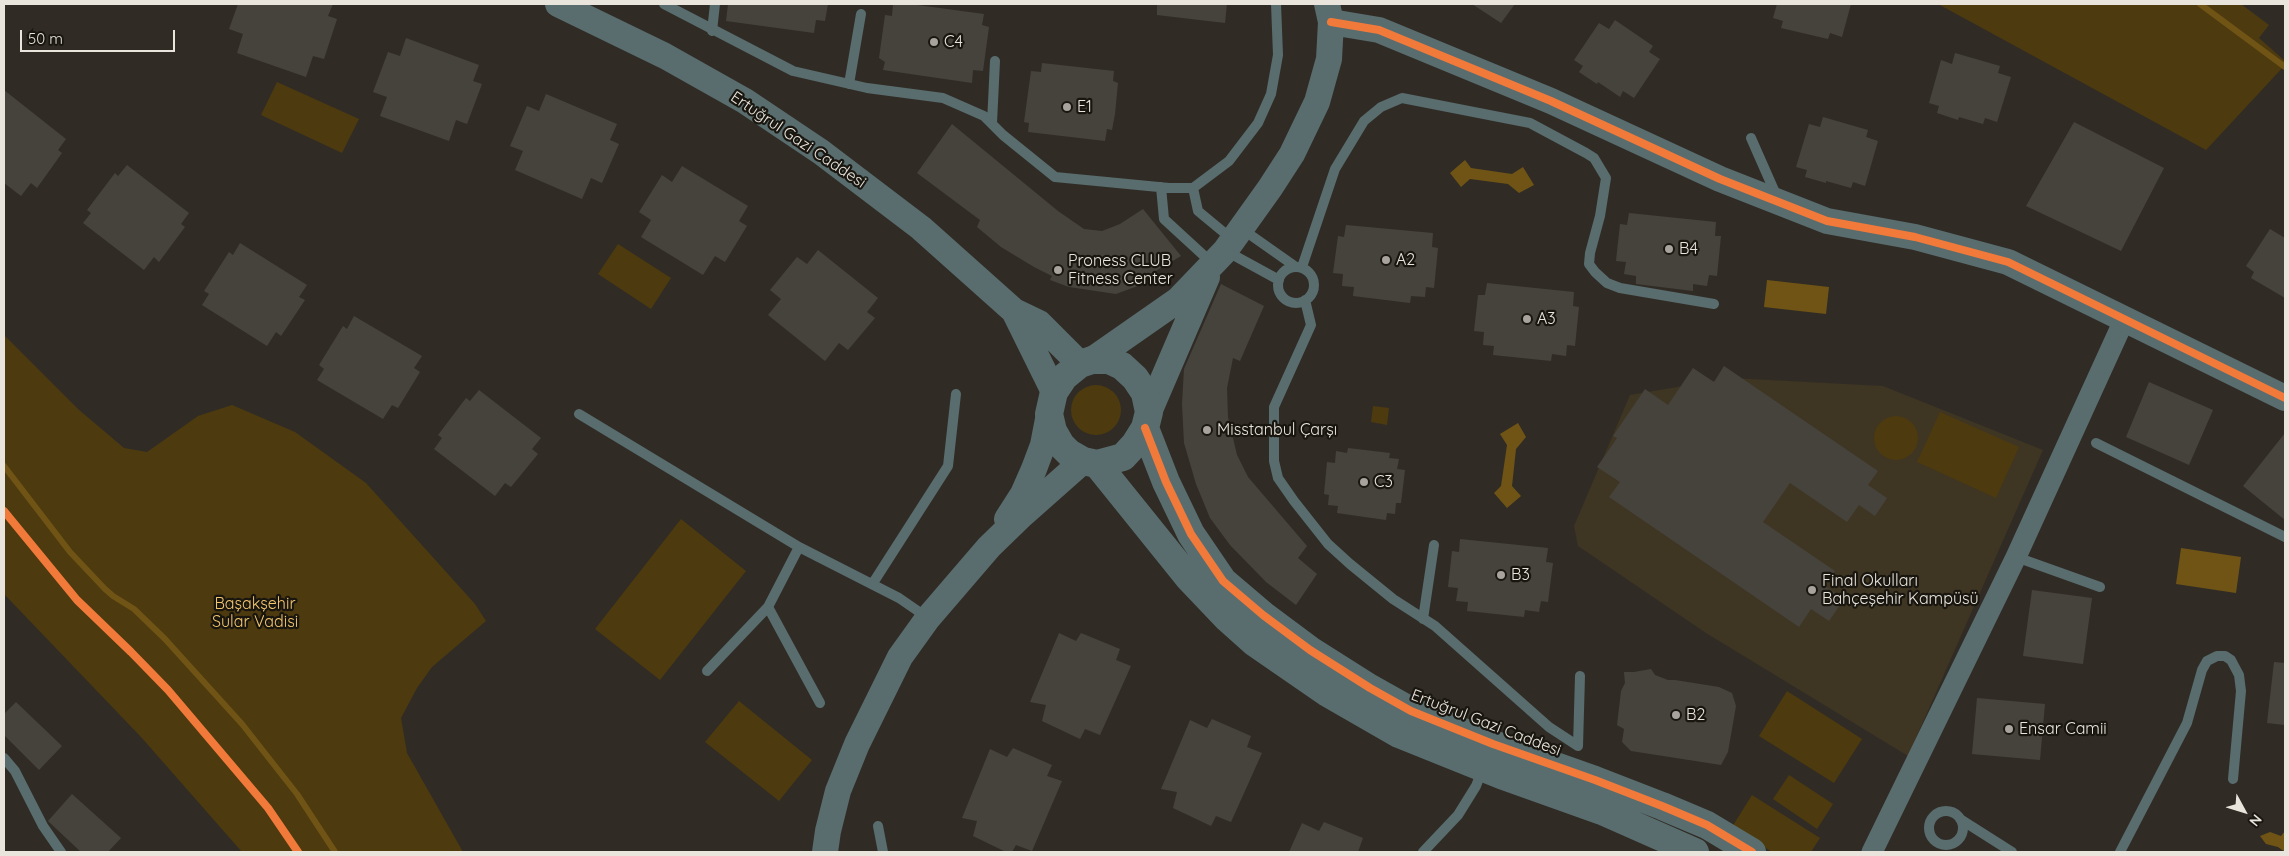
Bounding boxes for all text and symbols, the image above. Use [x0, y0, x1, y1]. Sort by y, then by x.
scale bar [22, 20, 178, 52]
text: 50 m [28, 29, 63, 48]
place label: C4 [944, 32, 963, 52]
marker: C4 [928, 36, 940, 48]
street label: Ertuğrul Gazi Caddesi [727, 88, 869, 192]
place label: E1 [1077, 97, 1092, 117]
marker: E1 [1061, 101, 1073, 113]
place label: B4 [1679, 239, 1698, 259]
marker: B4 [1663, 243, 1675, 255]
place label: A2 [1396, 250, 1415, 270]
place label: Proness CLUB Fitness Center [1068, 251, 1173, 289]
marker: A2 [1380, 254, 1392, 266]
marker: Proness CLUB Fitness Center [1052, 264, 1064, 276]
place label: A3 [1537, 309, 1556, 329]
marker: A3 [1521, 313, 1533, 325]
place label: Misstanbul Çarşı [1217, 420, 1337, 440]
marker: Misstanbul Çarşı [1201, 424, 1213, 436]
place label: C3 [1374, 472, 1393, 492]
marker: C3 [1358, 476, 1370, 488]
place label: B3 [1511, 565, 1530, 585]
marker: B3 [1495, 569, 1507, 581]
place label: Final Okulları Bahçeşehir Kampüsü [1822, 571, 1979, 609]
marker: Final Okulları Bahçeşehir Kampüsü [1806, 584, 1818, 596]
park label: Başakşehir Sular Vadisi [212, 594, 298, 632]
street label: Ertuğrul Gazi Caddesi [1408, 686, 1564, 760]
place label: B2 [1686, 705, 1705, 725]
marker: B2 [1670, 709, 1682, 721]
place label: Ensar Camii [2019, 719, 2107, 739]
marker: Ensar Camii [2003, 723, 2015, 735]
north arrow [2219, 786, 2269, 836]
text: N [2245, 811, 2266, 830]

